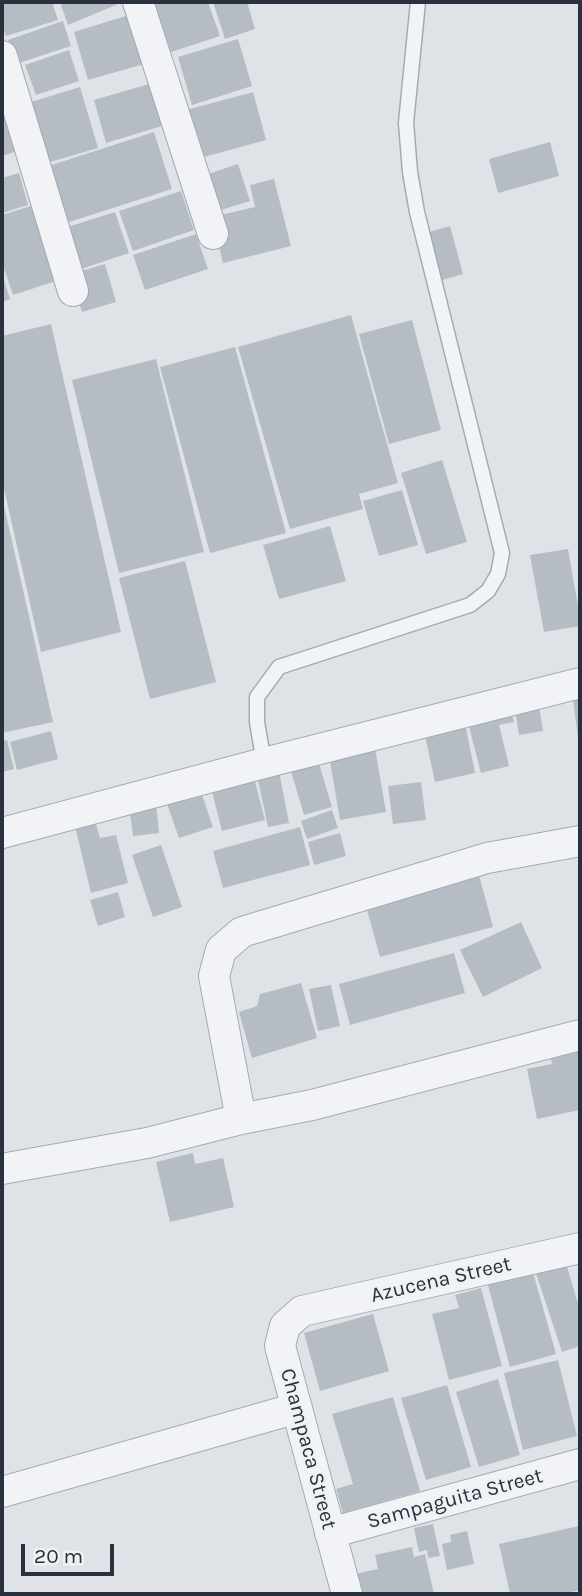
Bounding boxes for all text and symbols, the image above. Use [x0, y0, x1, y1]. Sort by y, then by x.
street label: Azucena Street [368, 1252, 514, 1308]
street label: Champaca Street [274, 1366, 342, 1532]
street label: Sampaguita Street [364, 1463, 546, 1535]
scale bar [24, 1530, 117, 1574]
text: 20 m [34, 1544, 83, 1568]

